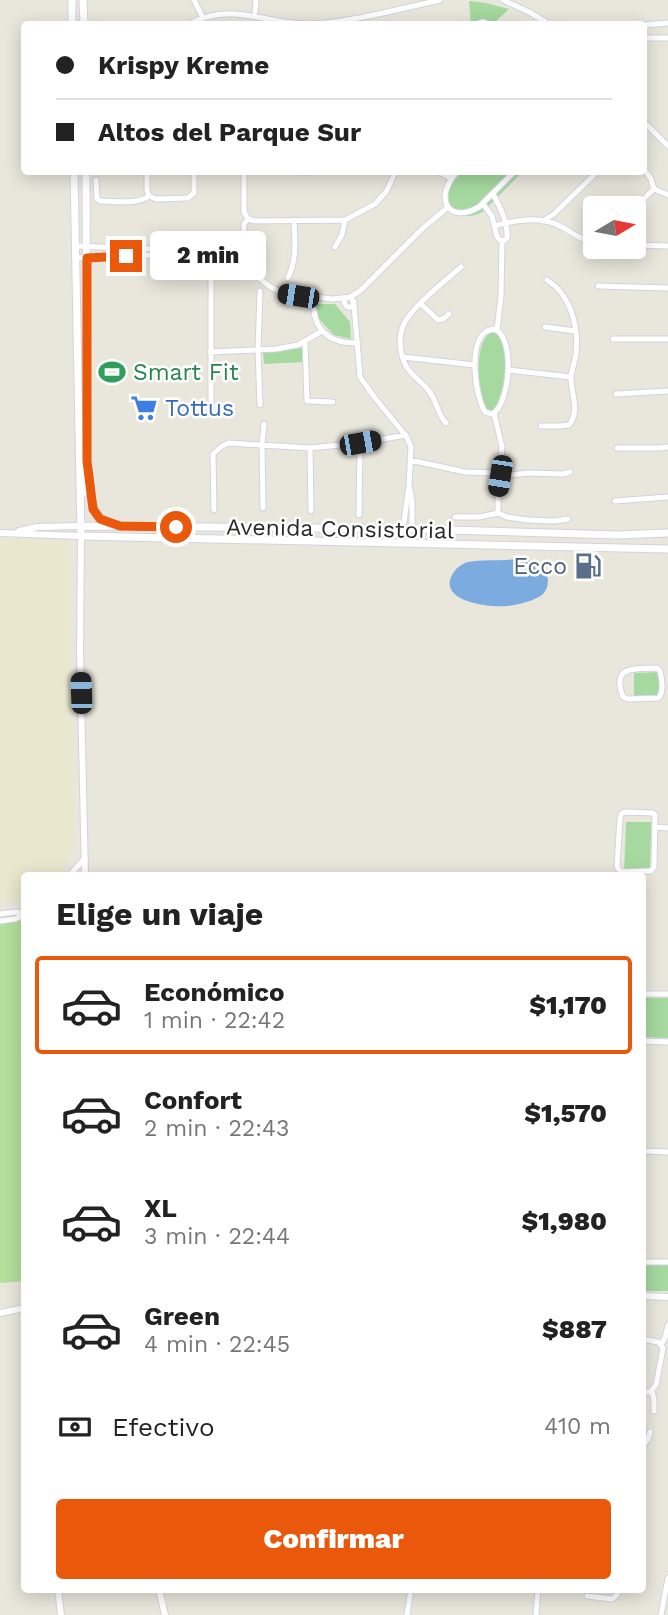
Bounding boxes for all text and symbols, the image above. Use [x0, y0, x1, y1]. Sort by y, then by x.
text: Krispy Kreme [98, 50, 269, 80]
text: Altos del Parque Sur [98, 117, 361, 147]
north arrow [583, 196, 646, 259]
map controls [583, 196, 646, 259]
callout: 2 min [150, 232, 266, 280]
route end [110, 240, 142, 272]
text: 2 min [177, 242, 239, 269]
car [276, 282, 321, 310]
sports icon: Smart Fit [97, 357, 127, 387]
place label: Smart Fit [133, 359, 239, 386]
supermarket icon: Tottus [129, 393, 159, 423]
place label: Tottus [165, 395, 234, 422]
car [338, 429, 383, 457]
car [487, 454, 514, 498]
route start [160, 511, 192, 543]
street label: Avenida Consistorial [226, 514, 454, 544]
fuel station icon: Ecco [573, 551, 603, 581]
place label: Ecco [513, 553, 567, 580]
car [70, 672, 93, 714]
text: Elige un viaje [56, 895, 263, 933]
icon: car [60, 974, 123, 1037]
text: Económico [144, 977, 285, 1007]
text: $1,170 [529, 990, 607, 1020]
text: 1 min · 22:42 [144, 1007, 285, 1034]
icon: car [60, 1082, 123, 1145]
text: Confort [144, 1085, 242, 1115]
text: $1,570 [524, 1098, 607, 1128]
text: 2 min · 22:43 [144, 1115, 290, 1142]
icon: car [60, 1190, 123, 1253]
text: XL [144, 1193, 177, 1223]
text: $1,980 [521, 1206, 607, 1236]
text: 3 min · 22:44 [144, 1223, 290, 1250]
icon: car [60, 1298, 123, 1361]
text: Green [144, 1301, 220, 1331]
text: $887 [542, 1314, 607, 1344]
text: 4 min · 22:45 [144, 1331, 290, 1358]
icon: cash [56, 1408, 94, 1446]
text: Efectivo [112, 1412, 215, 1442]
text: 410 m [544, 1413, 611, 1440]
button: Confirmar [56, 1499, 611, 1579]

